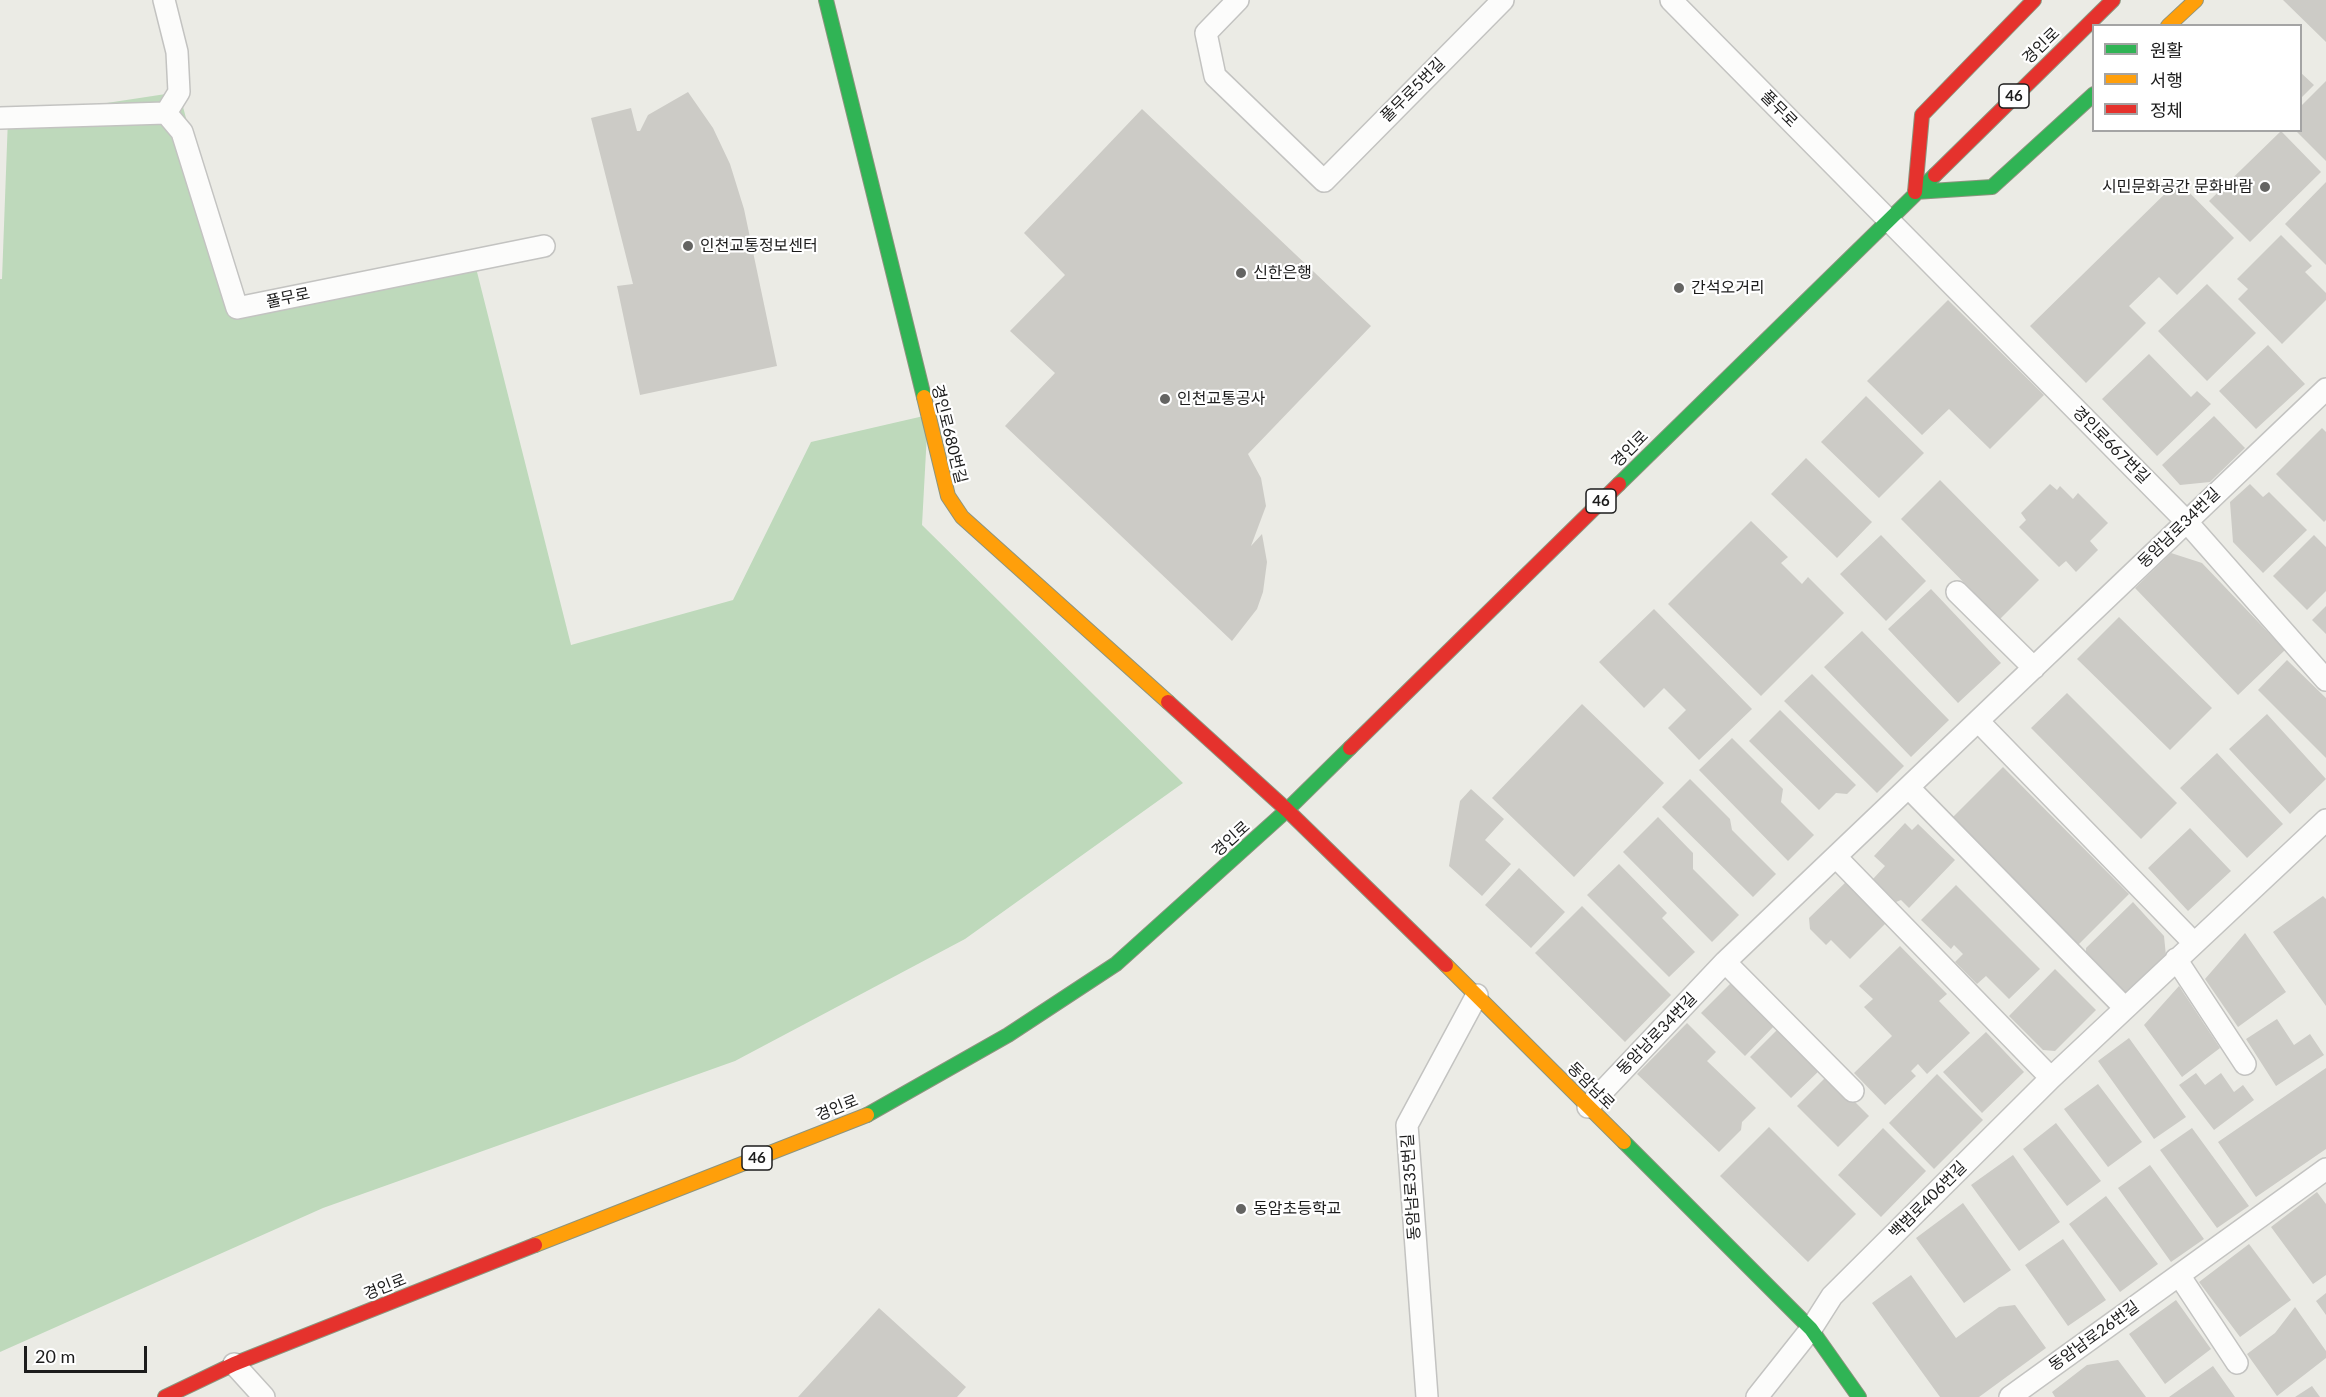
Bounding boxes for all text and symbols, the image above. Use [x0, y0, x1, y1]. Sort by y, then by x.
street label: 경인로 [2018, 24, 2064, 68]
legend [2092, 24, 2302, 132]
text: 원활 [2150, 39, 2183, 61]
street label: 풀무로5번길 [1377, 54, 1449, 126]
text: 서행 [2150, 69, 2183, 91]
road number: 46 [1999, 84, 2029, 108]
street label: 풀무로 [1757, 87, 1801, 131]
text: 정체 [2150, 99, 2183, 121]
place label: 시민문화공간 문화바람 [2102, 177, 2253, 197]
marker: 시민문화공간 문화바람 [2258, 180, 2272, 194]
place label: 인천교통정보센터 [700, 236, 818, 256]
marker: 인천교통정보센터 [681, 239, 695, 253]
place label: 신한은행 [1253, 263, 1312, 283]
marker: 신한은행 [1234, 266, 1248, 280]
place label: 간석오거리 [1691, 278, 1765, 298]
marker: 간석오거리 [1672, 281, 1686, 295]
street label: 풀무로 [264, 284, 312, 312]
street label: 경인로680번길 [927, 382, 971, 486]
place label: 인천교통공사 [1177, 389, 1265, 409]
marker: 인천교통공사 [1158, 392, 1172, 406]
street label: 경인로667번길 [2068, 402, 2154, 488]
street label: 경인로 [1608, 427, 1652, 471]
street label: 동암남로34번길 [2134, 484, 2224, 572]
road number: 46 [1586, 489, 1616, 513]
street label: 경인로 [1208, 817, 1254, 861]
street label: 동암남로34번길 [1613, 989, 1701, 1079]
street label: 동암남로 [1563, 1058, 1619, 1114]
street label: 경인로 [813, 1091, 861, 1125]
street label: 동암남로35번길 [1398, 1133, 1424, 1241]
road number: 46 [742, 1146, 772, 1170]
street label: 백범로406번길 [1885, 1157, 1971, 1243]
place label: 동암초등학교 [1253, 1199, 1341, 1219]
marker: 동암초등학교 [1234, 1202, 1248, 1216]
street label: 경인로 [361, 1270, 409, 1304]
street label: 동암남로26번길 [2045, 1297, 2143, 1375]
scale bar [27, 1334, 150, 1372]
text: 20 m [35, 1345, 75, 1367]

